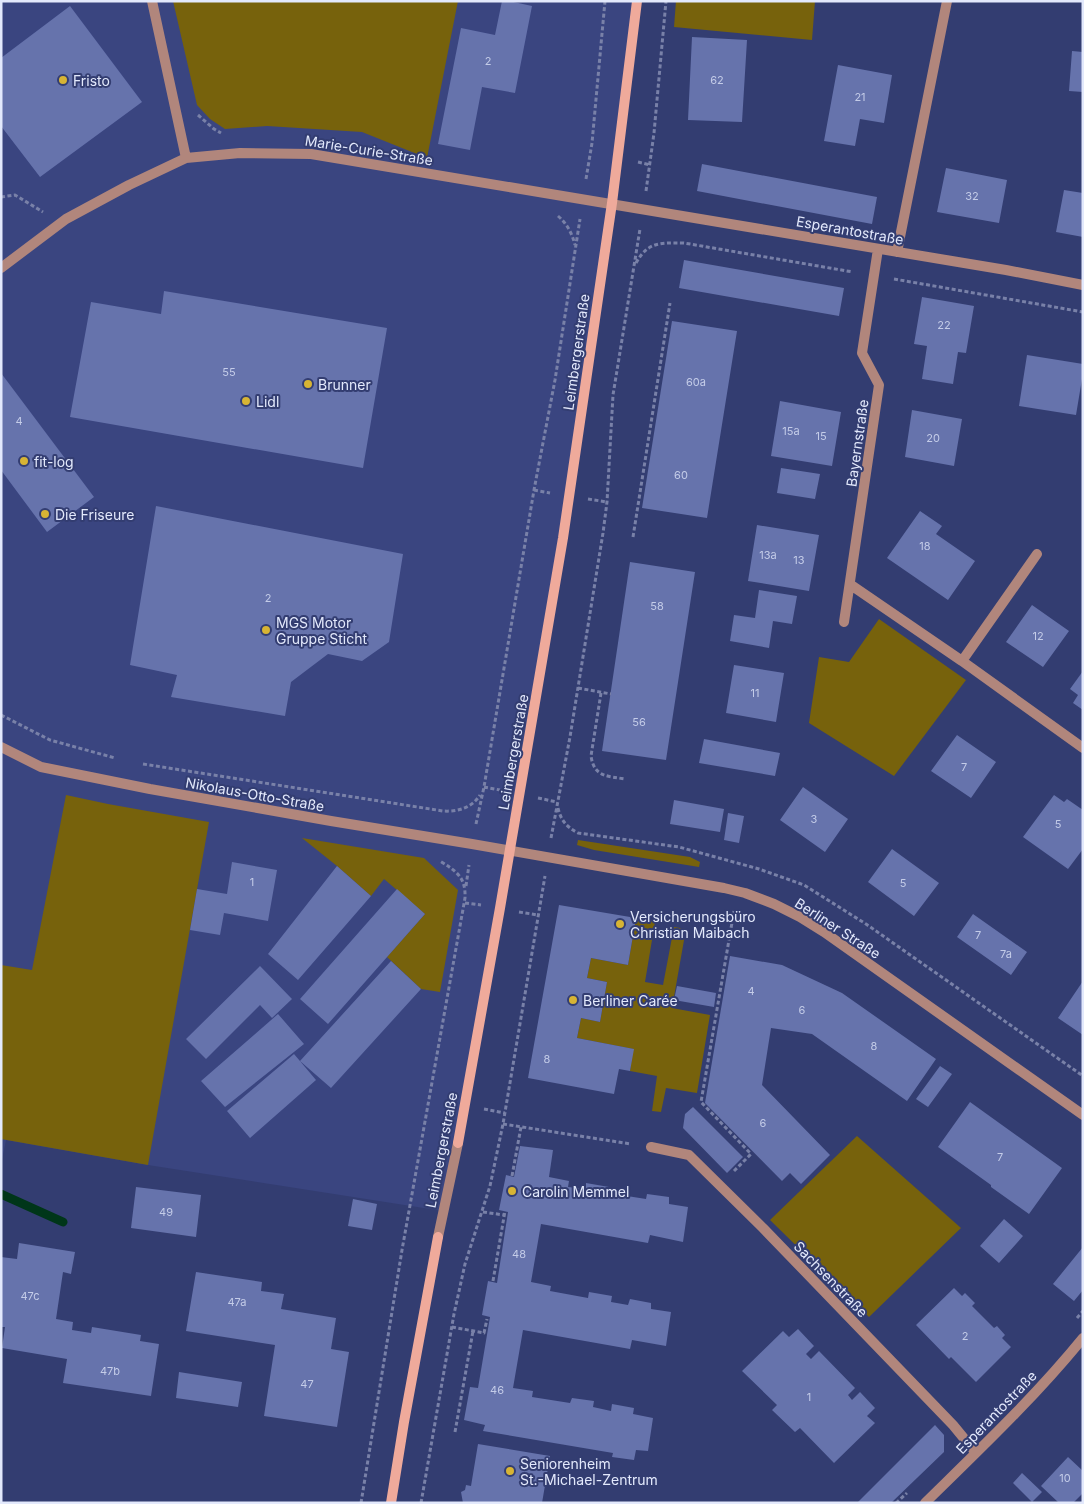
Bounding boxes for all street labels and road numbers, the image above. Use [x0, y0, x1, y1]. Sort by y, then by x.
street label: Marie-Curie-Straße [304, 131, 434, 169]
street label: Esperantostraße [795, 212, 905, 248]
street label: Leimbergerstraße [559, 293, 593, 411]
street label: Bayernstraße [842, 398, 872, 488]
street label: Leimbergerstraße [494, 693, 532, 811]
street label: Nikolaus-Otto-Straße [184, 773, 326, 815]
street label: Berliner Straße [792, 894, 884, 962]
street label: Leimbergerstraße [421, 1091, 461, 1209]
street label: Sachsenstraße [791, 1238, 871, 1320]
street label: Esperantostraße [952, 1367, 1040, 1457]

